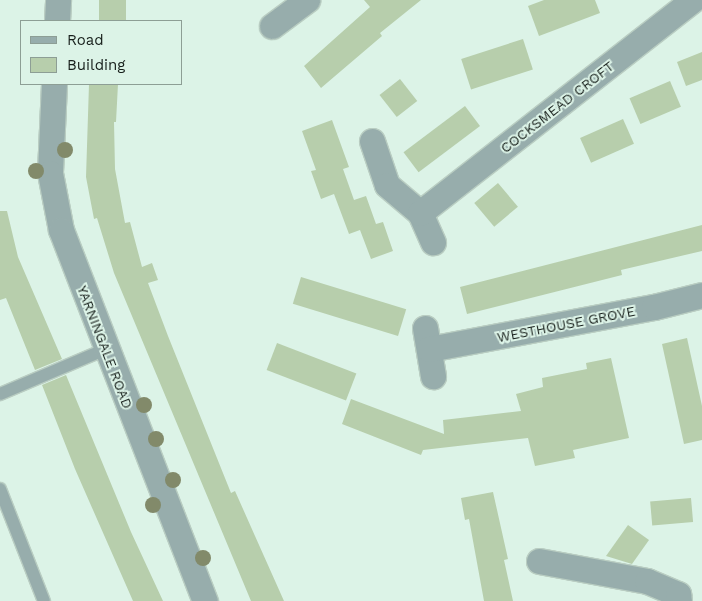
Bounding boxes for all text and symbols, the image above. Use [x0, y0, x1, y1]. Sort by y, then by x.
legend [20, 20, 182, 85]
text: Road [67, 31, 104, 49]
text: Building [67, 56, 125, 74]
street label: COCKSMEAD CROFT [497, 58, 617, 156]
street label: YARNINGALE ROAD [74, 283, 136, 411]
street label: WESTHOUSE GROVE [496, 302, 636, 346]

